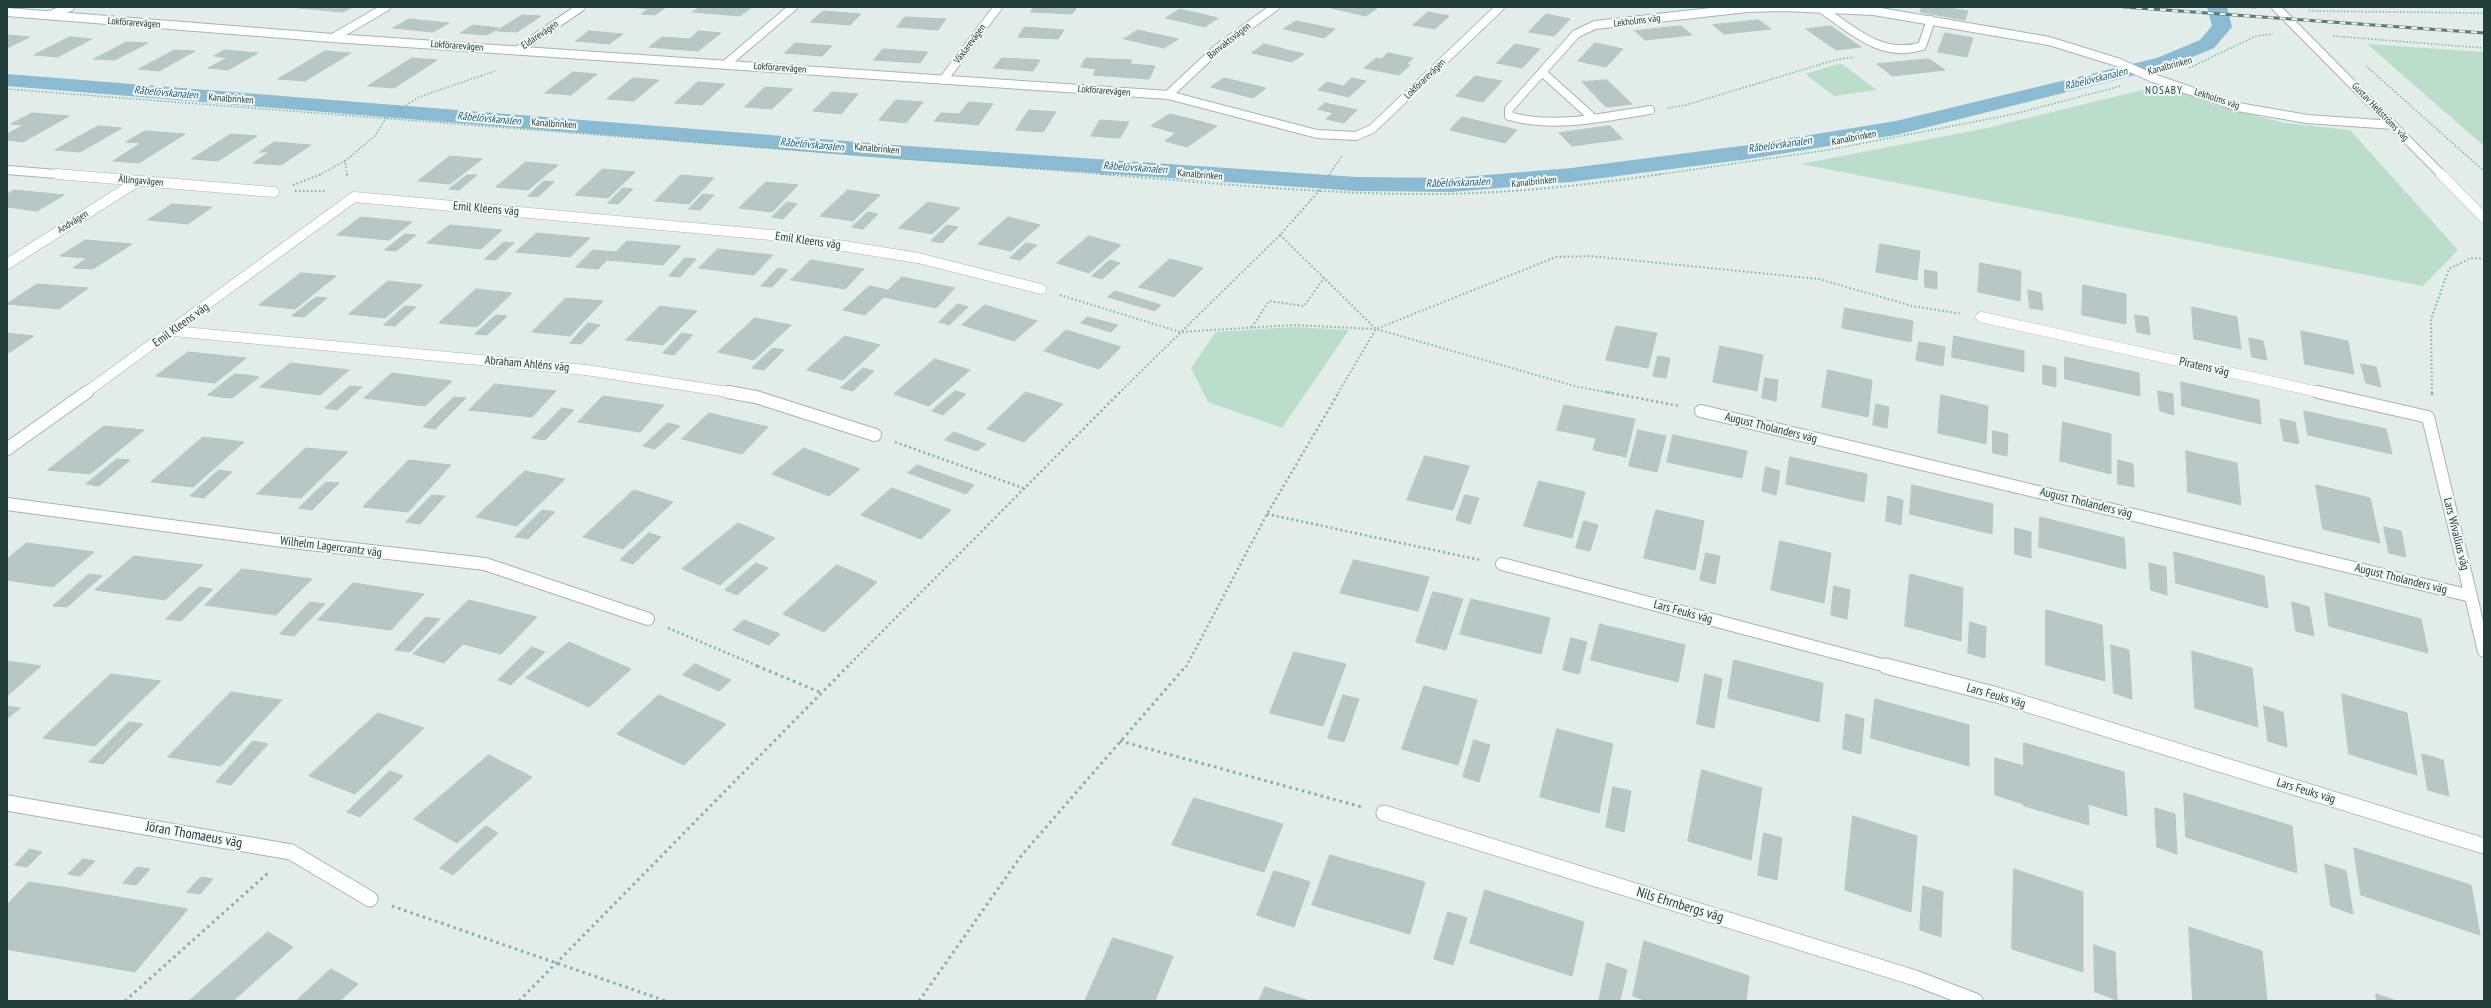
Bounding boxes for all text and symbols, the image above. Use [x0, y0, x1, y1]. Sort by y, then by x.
street label: Lekholms väg [1613, 12, 1661, 30]
street label: Lokförarevägen [107, 15, 161, 31]
street label: Eldarevägen [519, 18, 561, 52]
street label: Banvaktsvägen [1205, 20, 1253, 62]
street label: Växlarevägen [951, 22, 989, 66]
street label: Lokförarevägen [430, 38, 484, 54]
street label: Kanalbrinken [2147, 54, 2193, 78]
street label: Lokförarevägen [1402, 56, 1448, 102]
street label: Lokförarevägen [753, 60, 807, 76]
water label: Råbelövskanalen [2063, 65, 2129, 93]
street label: Gustav Hellströms väg [2349, 80, 2411, 144]
street label: Lokförarevägen [1077, 83, 1131, 99]
water label: Råbelövskanalen [134, 84, 198, 102]
district label: NOSABY [2145, 84, 2183, 98]
street label: Lekholms väg [2193, 86, 2241, 112]
street label: Kanalbrinken [208, 91, 254, 107]
water label: Råbelövskanalen [457, 110, 521, 128]
street label: Kanalbrinken [531, 116, 577, 132]
street label: Kanalbrinken [1831, 128, 1877, 148]
water label: Råbelövskanalen [1747, 134, 1813, 156]
water label: Råbelövskanalen [780, 136, 844, 154]
street label: Kanalbrinken [854, 141, 900, 157]
water label: Råbelövskanalen [1103, 159, 1167, 177]
street label: Kanalbrinken [1177, 167, 1223, 183]
street label: Ällingavägen [118, 173, 164, 189]
street label: Kanalbrinken [1511, 174, 1557, 190]
water label: Råbelövskanalen [1426, 175, 1490, 191]
street label: Emil Kleens väg [453, 199, 519, 219]
street label: Andvägen [55, 208, 91, 236]
street label: Emil Kleens väg [774, 229, 842, 253]
street label: Emil Kleens väg [150, 300, 212, 350]
street label: Abraham Ahléns väg [484, 353, 570, 375]
street label: Piratens väg [2178, 354, 2230, 380]
street label: August Tholanders väg [1723, 410, 1819, 446]
street label: August Tholanders väg [2038, 485, 2134, 521]
street label: Lars Wivallius väg [2440, 496, 2472, 572]
street label: Wilhelm Lagercrantz väg [279, 534, 383, 560]
street label: August Tholanders väg [2353, 561, 2449, 597]
street label: Lars Feuks väg [1652, 597, 1714, 627]
street label: Lars Feuks väg [1965, 681, 2027, 711]
street label: Lars Feuks väg [2275, 775, 2337, 807]
street label: Jöran Thomaeus väg [144, 818, 244, 852]
street label: Nils Ehrnbergs väg [1634, 884, 1726, 926]

